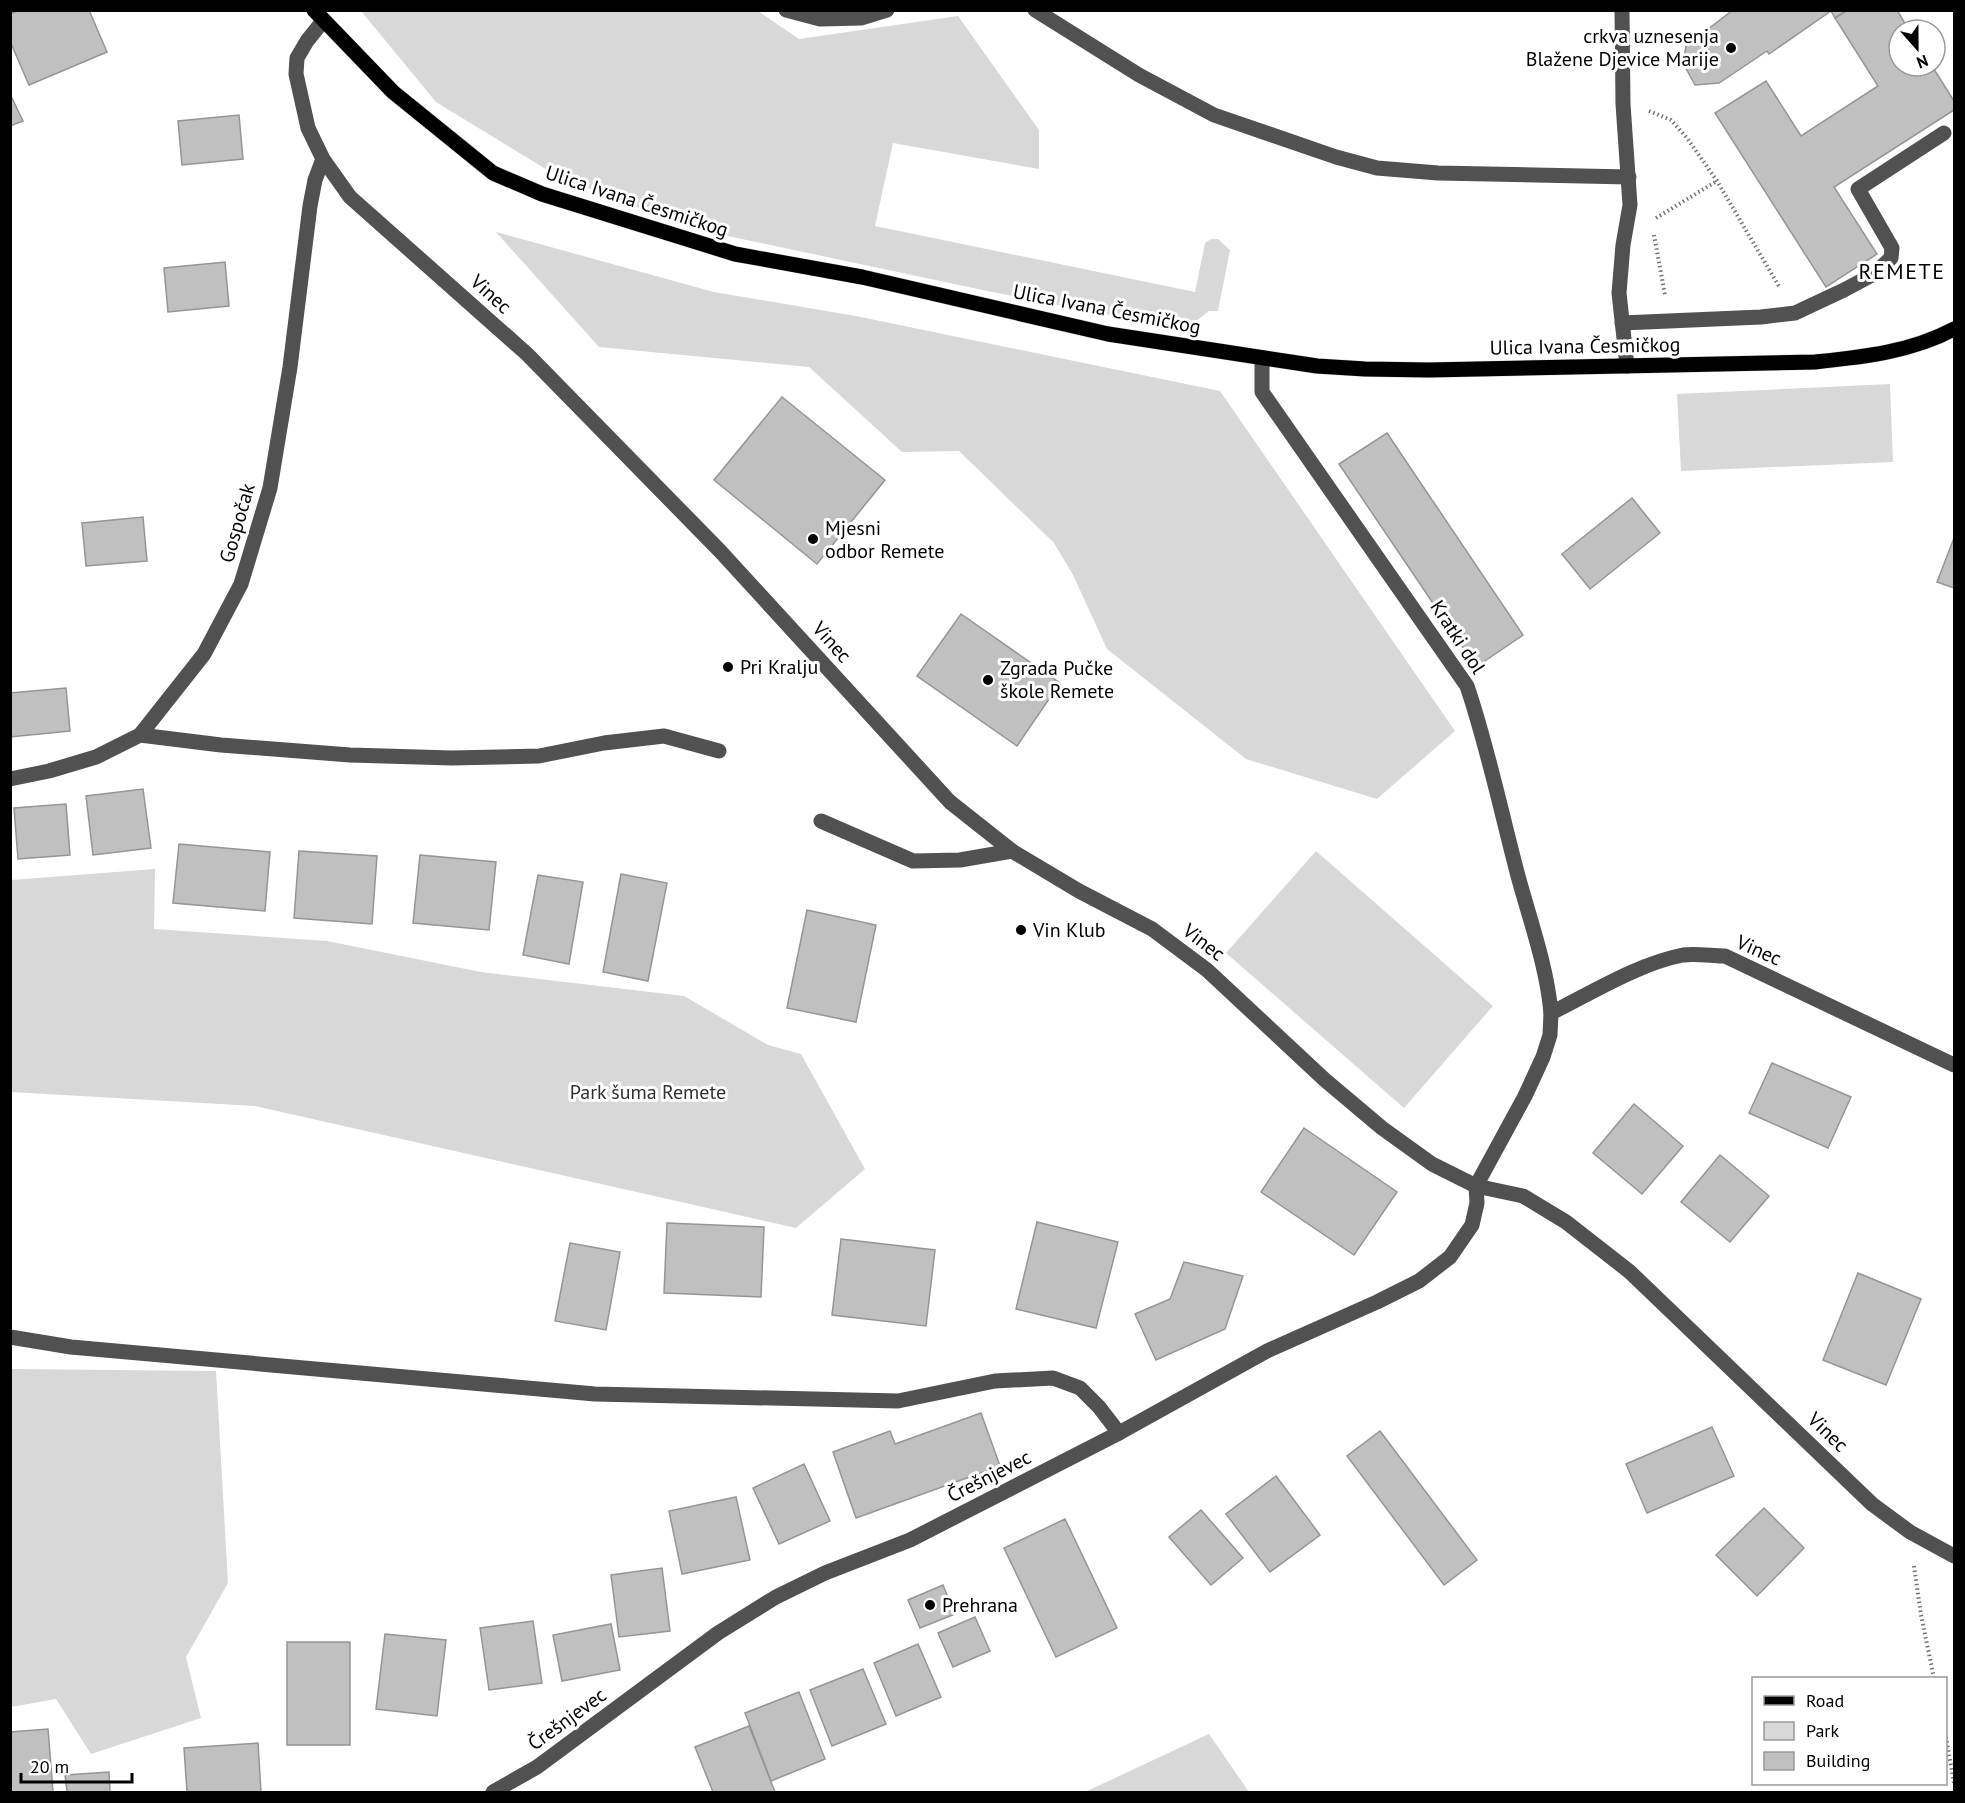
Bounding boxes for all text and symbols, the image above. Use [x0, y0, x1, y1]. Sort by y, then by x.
north arrow [1887, 18, 1947, 78]
place label: crkva uznesenja Blažene Djevice Marije [1526, 23, 1719, 72]
marker: crkva uznesenja Blažene Djevice Marije [1724, 41, 1738, 55]
text: N [1914, 51, 1931, 73]
street label: Ulica Ivana Česmičkog [542, 159, 732, 243]
district label: REMETE [1858, 257, 1946, 285]
street label: Vinec [464, 268, 517, 319]
street label: Ulica Ivana Česmičkog [1011, 278, 1203, 340]
street label: Ulica Ivana Česmičkog [1489, 331, 1681, 361]
street label: Gospočak [213, 480, 261, 566]
place label: Mjesni odbor Remete [825, 515, 944, 564]
marker: Mjesni odbor Remete [806, 532, 820, 546]
street label: Kratki dol [1425, 595, 1492, 679]
street label: Vinec [806, 615, 857, 668]
place label: Pri Kralju [740, 654, 818, 680]
place label: Zgrada Pučke škole Remete [1000, 655, 1114, 704]
marker: Pri Kralju [721, 660, 735, 674]
marker: Zgrada Pučke škole Remete [981, 673, 995, 687]
place label: Vin Klub [1032, 917, 1106, 943]
street label: Vinec [1177, 917, 1230, 967]
marker: Vin Klub [1014, 923, 1028, 937]
street label: Vinec [1732, 928, 1786, 971]
park label: Park šuma Remete [570, 1079, 726, 1105]
street label: Vinec [1801, 1406, 1854, 1458]
street label: Črešnjevec [943, 1444, 1035, 1508]
place label: Prehrana [942, 1592, 1018, 1618]
marker: Prehrana [923, 1598, 937, 1612]
legend [1752, 1677, 1947, 1785]
street label: Črešnjevec [523, 1682, 611, 1756]
text: Road [1806, 1689, 1844, 1712]
text: Park [1806, 1719, 1839, 1742]
scale bar [21, 1746, 132, 1784]
text: Building [1806, 1749, 1870, 1772]
text: 20 m [30, 1755, 69, 1778]

